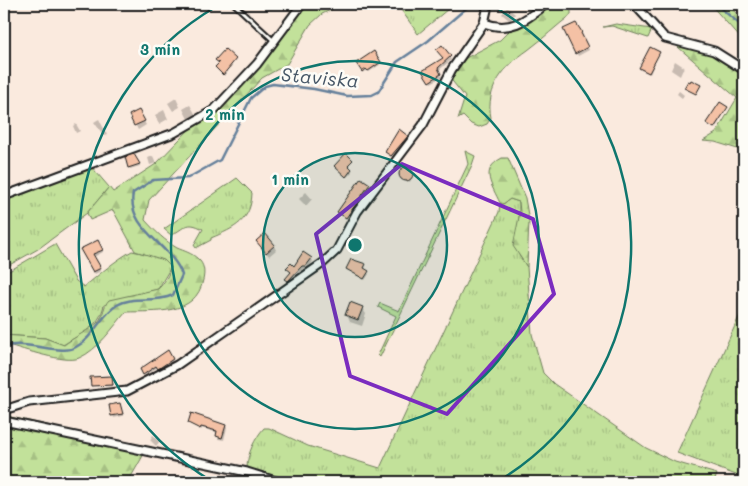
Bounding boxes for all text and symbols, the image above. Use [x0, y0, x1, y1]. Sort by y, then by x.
text: 3 min [140, 39, 180, 59]
water label: Staviska [280, 61, 360, 93]
text: 2 min [205, 104, 245, 124]
text: 1 min [271, 169, 309, 189]
centre of rings [346, 236, 364, 254]

